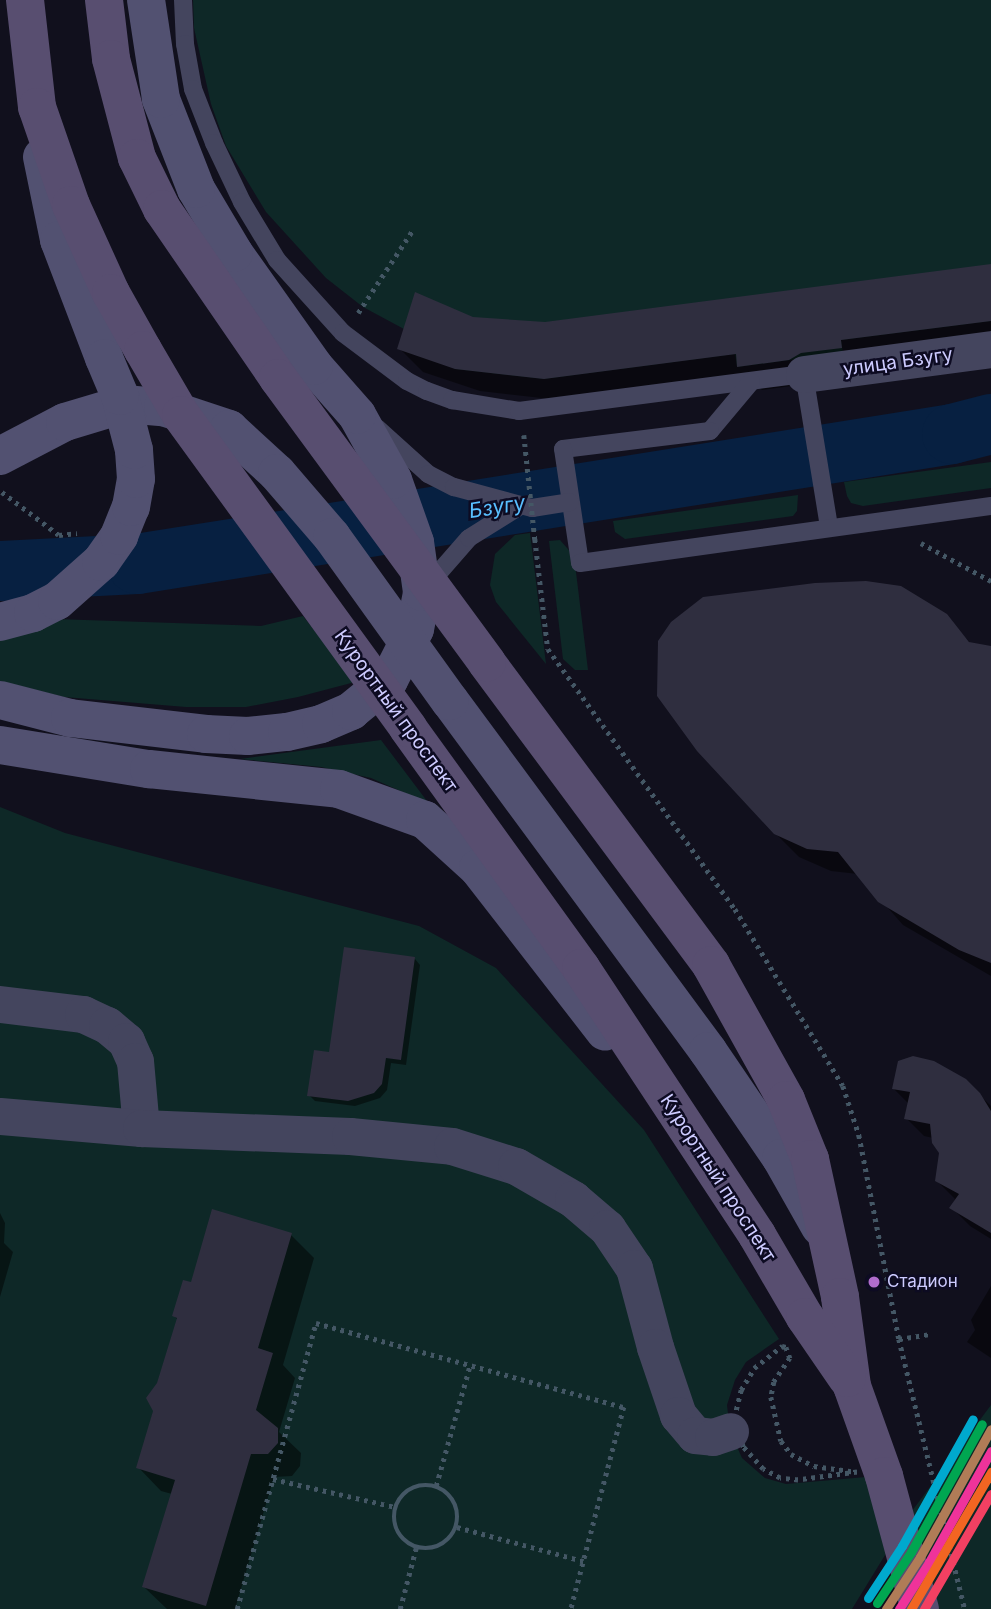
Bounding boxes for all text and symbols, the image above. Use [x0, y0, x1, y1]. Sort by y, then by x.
street label: улица Бзугу [842, 343, 954, 381]
water label: Бзугу [467, 490, 527, 524]
street label: Курортный проспект [330, 626, 462, 796]
street label: Курортный проспект [655, 1090, 781, 1266]
place label: Стадион [887, 1272, 958, 1292]
marker: Стадион [867, 1275, 881, 1289]

